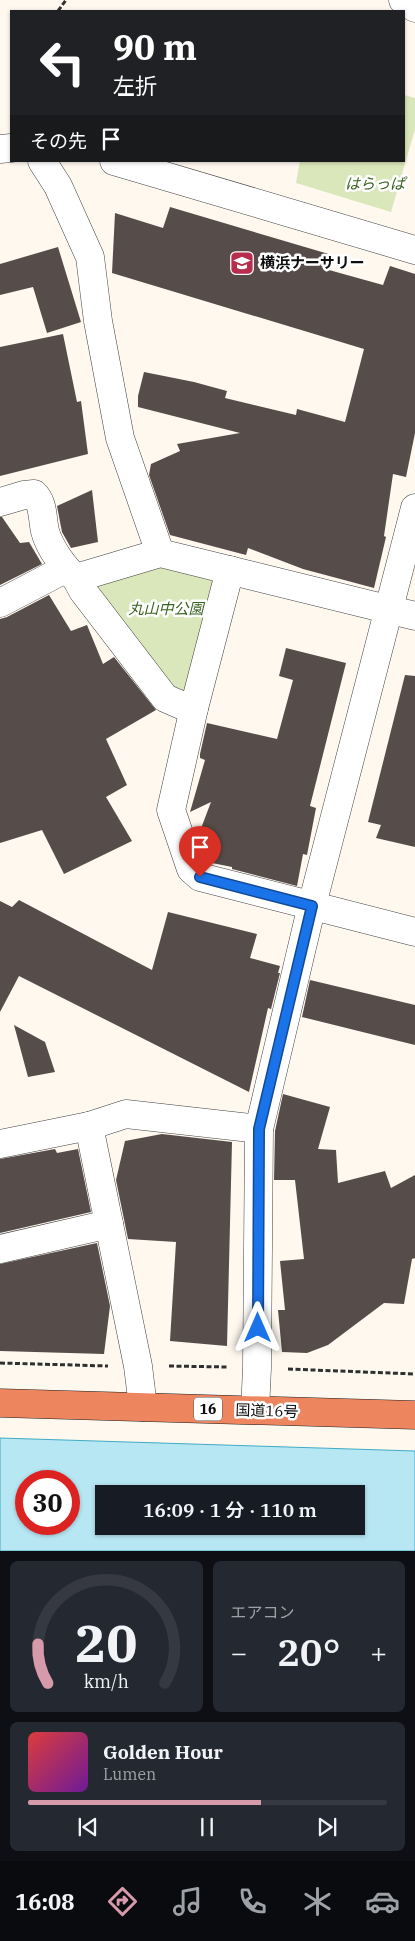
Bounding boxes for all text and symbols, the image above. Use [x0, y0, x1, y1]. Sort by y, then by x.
text: 90 m [113, 24, 197, 70]
icon: left [30, 30, 95, 95]
text: 左折 [113, 71, 157, 100]
icon: arrive [97, 125, 125, 153]
text: その先 [30, 129, 87, 153]
park label: はらっぱ [345, 174, 408, 193]
school or university icon: 横浜ナーサリー [229, 250, 255, 276]
place label: 横浜ナーサリー [260, 253, 365, 272]
park label: 丸山中公園 [128, 599, 205, 618]
pin [179, 826, 221, 877]
icon: arrive [186, 833, 214, 861]
position arrow [231, 1301, 283, 1353]
road number: 16 [194, 1398, 222, 1420]
street label: 国道16号 [235, 1400, 299, 1421]
speed limit sign: 30 [15, 1470, 80, 1535]
text: 16:09 · 1 分 · 110 m [143, 1498, 317, 1522]
text: エアコン [231, 1602, 295, 1622]
text: 20 [75, 1609, 137, 1676]
text: 20° [277, 1627, 340, 1676]
text: − [231, 1634, 247, 1671]
text: + [370, 1634, 387, 1671]
text: km/h [84, 1670, 129, 1693]
text: Golden Hour [103, 1740, 223, 1764]
text: Lumen [103, 1764, 156, 1784]
icon: previous [74, 1813, 102, 1841]
icon: pause [193, 1813, 221, 1841]
icon: next [313, 1813, 341, 1841]
icon: directions [105, 1884, 140, 1919]
icon: music [170, 1884, 205, 1919]
icon: phone [235, 1884, 270, 1919]
icon: climate [300, 1884, 335, 1919]
icon: car [365, 1884, 400, 1919]
text: 16:08 [15, 1887, 75, 1916]

